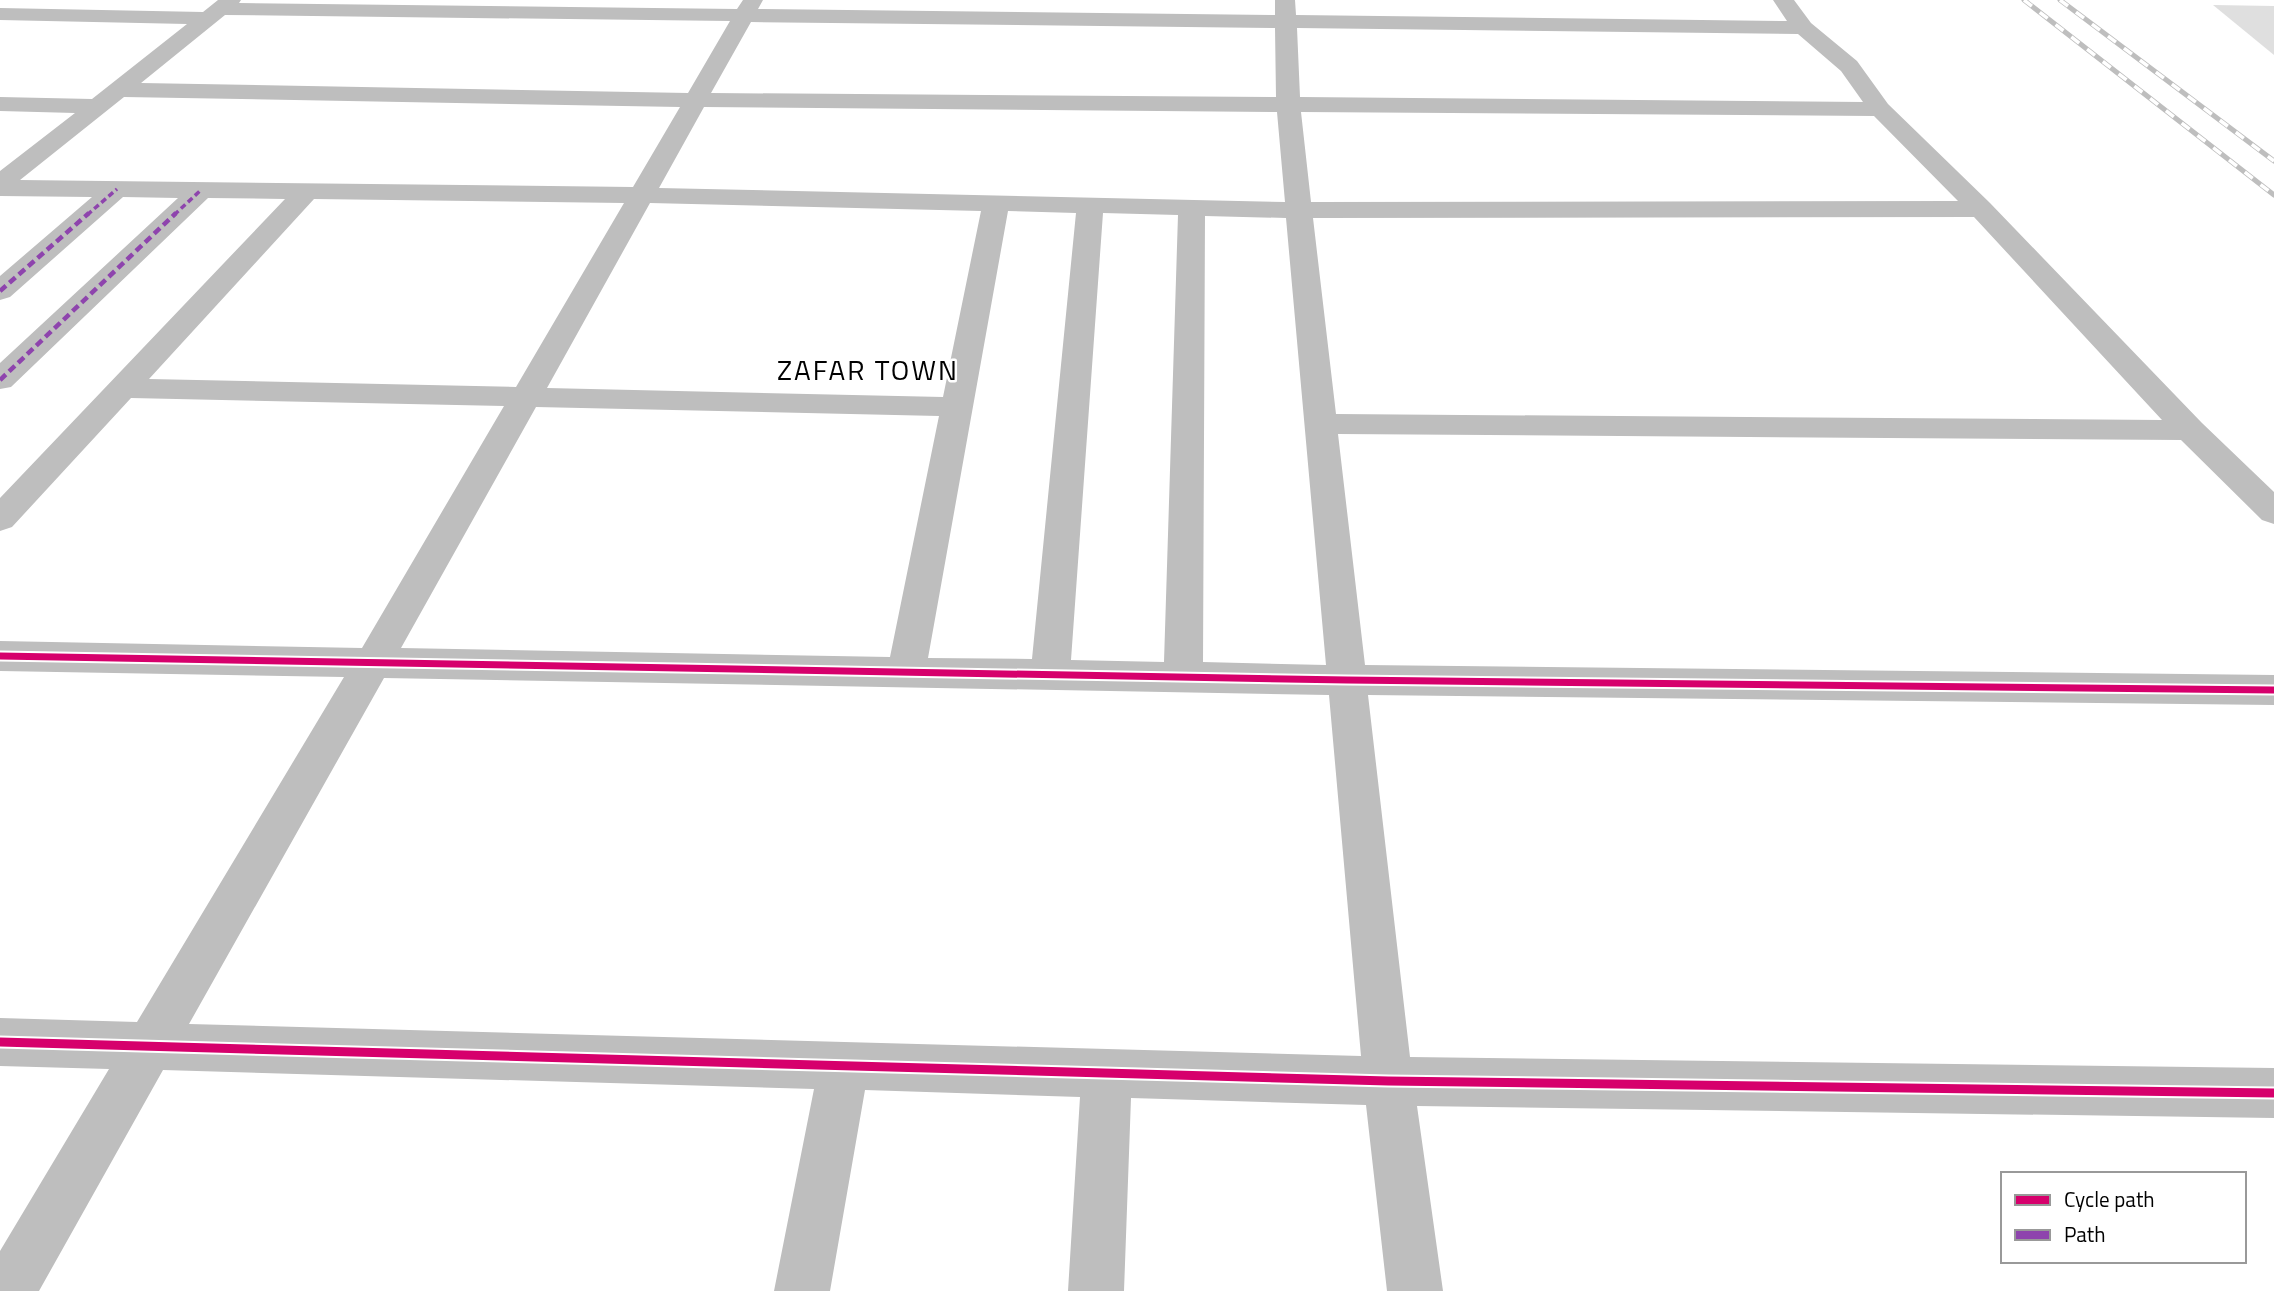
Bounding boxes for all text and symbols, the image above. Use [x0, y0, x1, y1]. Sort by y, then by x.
district label: ZAFAR TOWN [777, 348, 959, 391]
legend [2001, 1172, 2246, 1263]
text: Cycle path [2064, 1183, 2155, 1215]
text: Path [2064, 1218, 2106, 1250]

